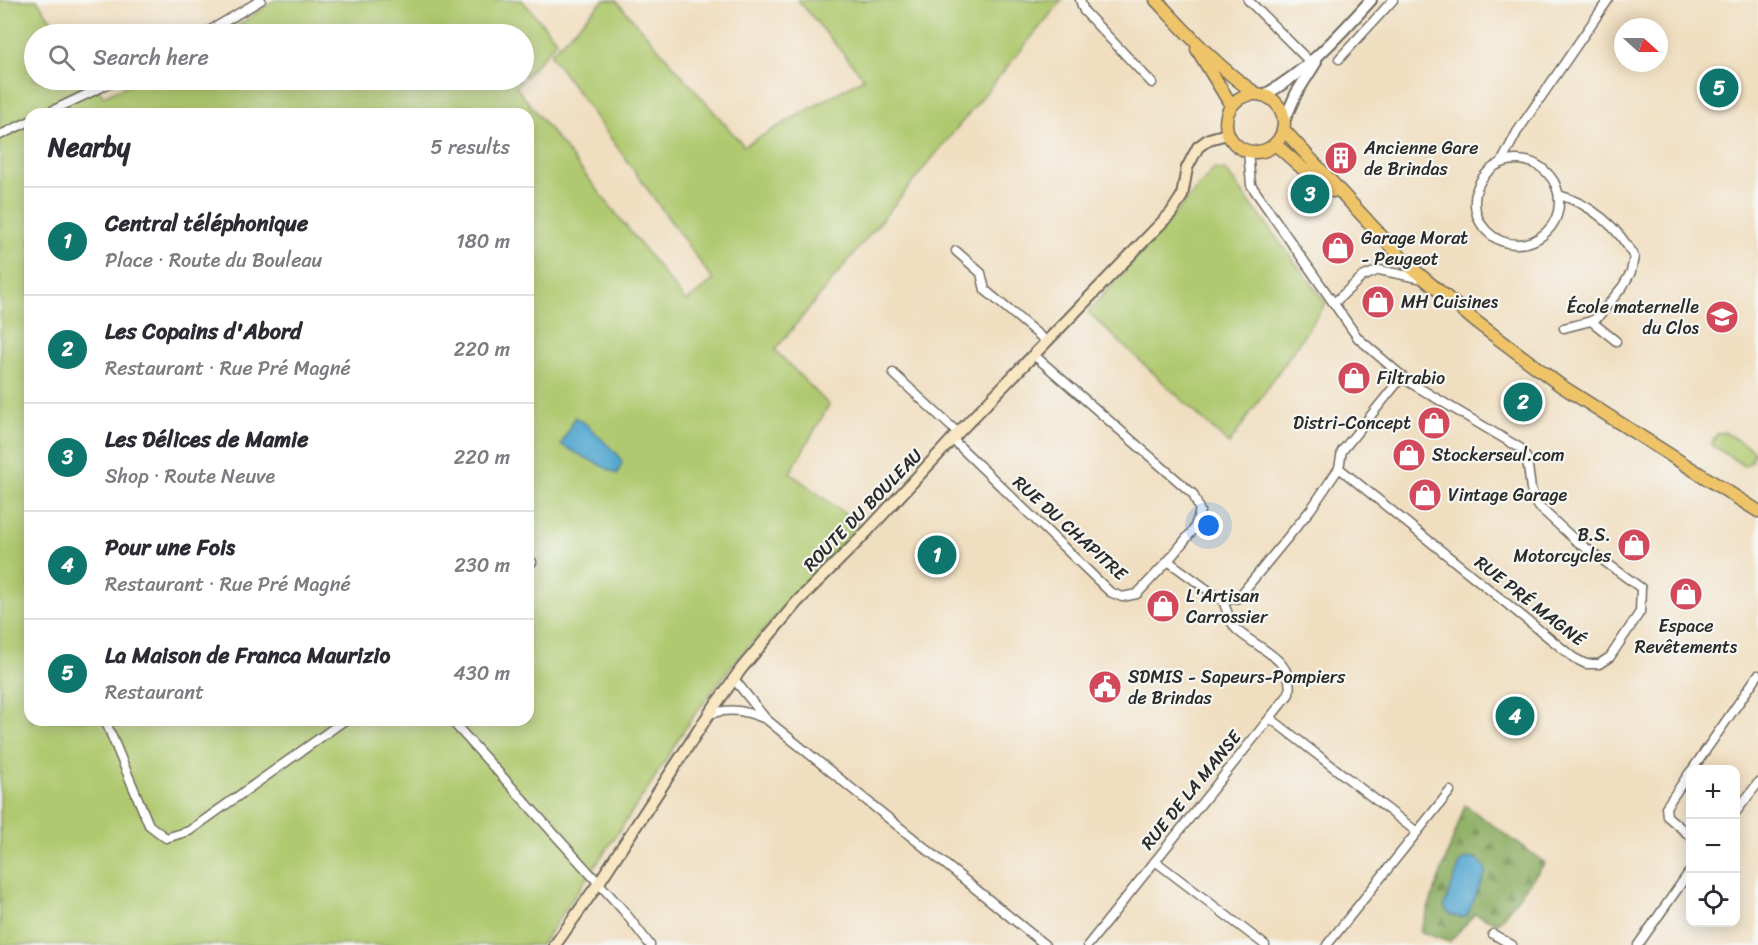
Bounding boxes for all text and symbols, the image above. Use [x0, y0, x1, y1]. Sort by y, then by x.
north arrow [1614, 18, 1668, 72]
search box [24, 24, 534, 90]
text: Search here [93, 38, 209, 77]
icon: search [45, 41, 78, 74]
pin: 5 [1700, 66, 1738, 110]
text: Nearby [48, 124, 130, 170]
text: 5 results [431, 130, 510, 165]
place label: Ancienne Gare de Brindas [1363, 132, 1478, 185]
building icon: Ancienne Gare de Brindas [1323, 140, 1359, 176]
pin: 3 [1290, 172, 1330, 216]
text: Central téléphonique [105, 204, 308, 243]
place label: Garage Morat - Peugeot [1361, 222, 1468, 275]
text: 1 [63, 224, 72, 259]
text: 180 m [456, 224, 510, 259]
shop icon: Garage Morat - Peugeot [1320, 230, 1356, 266]
text: Place · Route du Bouleau [105, 243, 322, 278]
shop icon: MH Cuisines [1360, 284, 1396, 320]
place label: MH Cuisines [1401, 286, 1499, 318]
place label: École maternelle du Clos [1567, 291, 1700, 344]
school or university icon: École maternelle du Clos [1704, 299, 1740, 335]
text: Les Copains d'Abord [105, 312, 302, 351]
text: 2 [62, 332, 73, 367]
text: 220 m [454, 332, 510, 367]
text: Restaurant · Rue Pré Magné [105, 351, 351, 386]
shop icon: Filtrabio [1336, 360, 1372, 396]
place label: Filtrabio [1377, 362, 1445, 394]
pin: 2 [1504, 380, 1543, 424]
shop icon: Distri-Concept [1416, 405, 1452, 441]
place label: Distri-Concept [1293, 407, 1411, 439]
text: Les Délices de Mamie [105, 420, 308, 459]
shop icon: Stockerseul.com [1391, 437, 1427, 473]
place label: Stockerseul.com [1432, 439, 1565, 471]
text: 3 [62, 440, 73, 475]
text: 220 m [454, 440, 510, 475]
street label: ROUTE DU BOULEAU [795, 441, 931, 579]
text: Shop · Route Neuve [105, 459, 275, 494]
street label: RUE DU CHAPITRE [1005, 467, 1136, 589]
shop icon: Vintage Garage [1407, 477, 1443, 513]
place label: Vintage Garage [1448, 479, 1567, 511]
your location [1194, 511, 1223, 540]
place label: B.S. Motorcycles [1513, 519, 1612, 572]
shop icon: B.S. Motorcycles [1616, 527, 1652, 563]
text: Pour une Fois [105, 528, 235, 567]
pin: 1 [918, 532, 956, 578]
street label: RUE PRÉ MAGNÉ [1467, 547, 1593, 655]
text: 4 [61, 548, 74, 583]
text: 230 m [454, 548, 510, 583]
text: Restaurant · Rue Pré Magné [105, 567, 351, 602]
shop icon: Espace Revêtements [1668, 576, 1704, 612]
place label: L'Artisan Carrossier [1186, 580, 1269, 633]
shop icon: L'Artisan Carrossier [1145, 588, 1181, 624]
place label: Espace Revêtements [1635, 610, 1738, 663]
text: La Maison de Franca Maurizio [105, 636, 390, 675]
text: 5 [61, 656, 74, 691]
text: 430 m [453, 656, 510, 691]
place label: SDMIS - Sapeurs-Pompiers de Brindas [1128, 661, 1346, 714]
public building icon: SDMIS - Sapeurs-Pompiers de Brindas [1087, 669, 1123, 705]
text: Restaurant [105, 675, 204, 710]
pin: 4 [1496, 694, 1534, 738]
street label: RUE DE LA MANSE [1132, 722, 1250, 857]
map controls [1686, 765, 1740, 927]
button: + [1686, 765, 1740, 819]
button: − [1686, 819, 1740, 873]
button: locate [1686, 873, 1740, 927]

